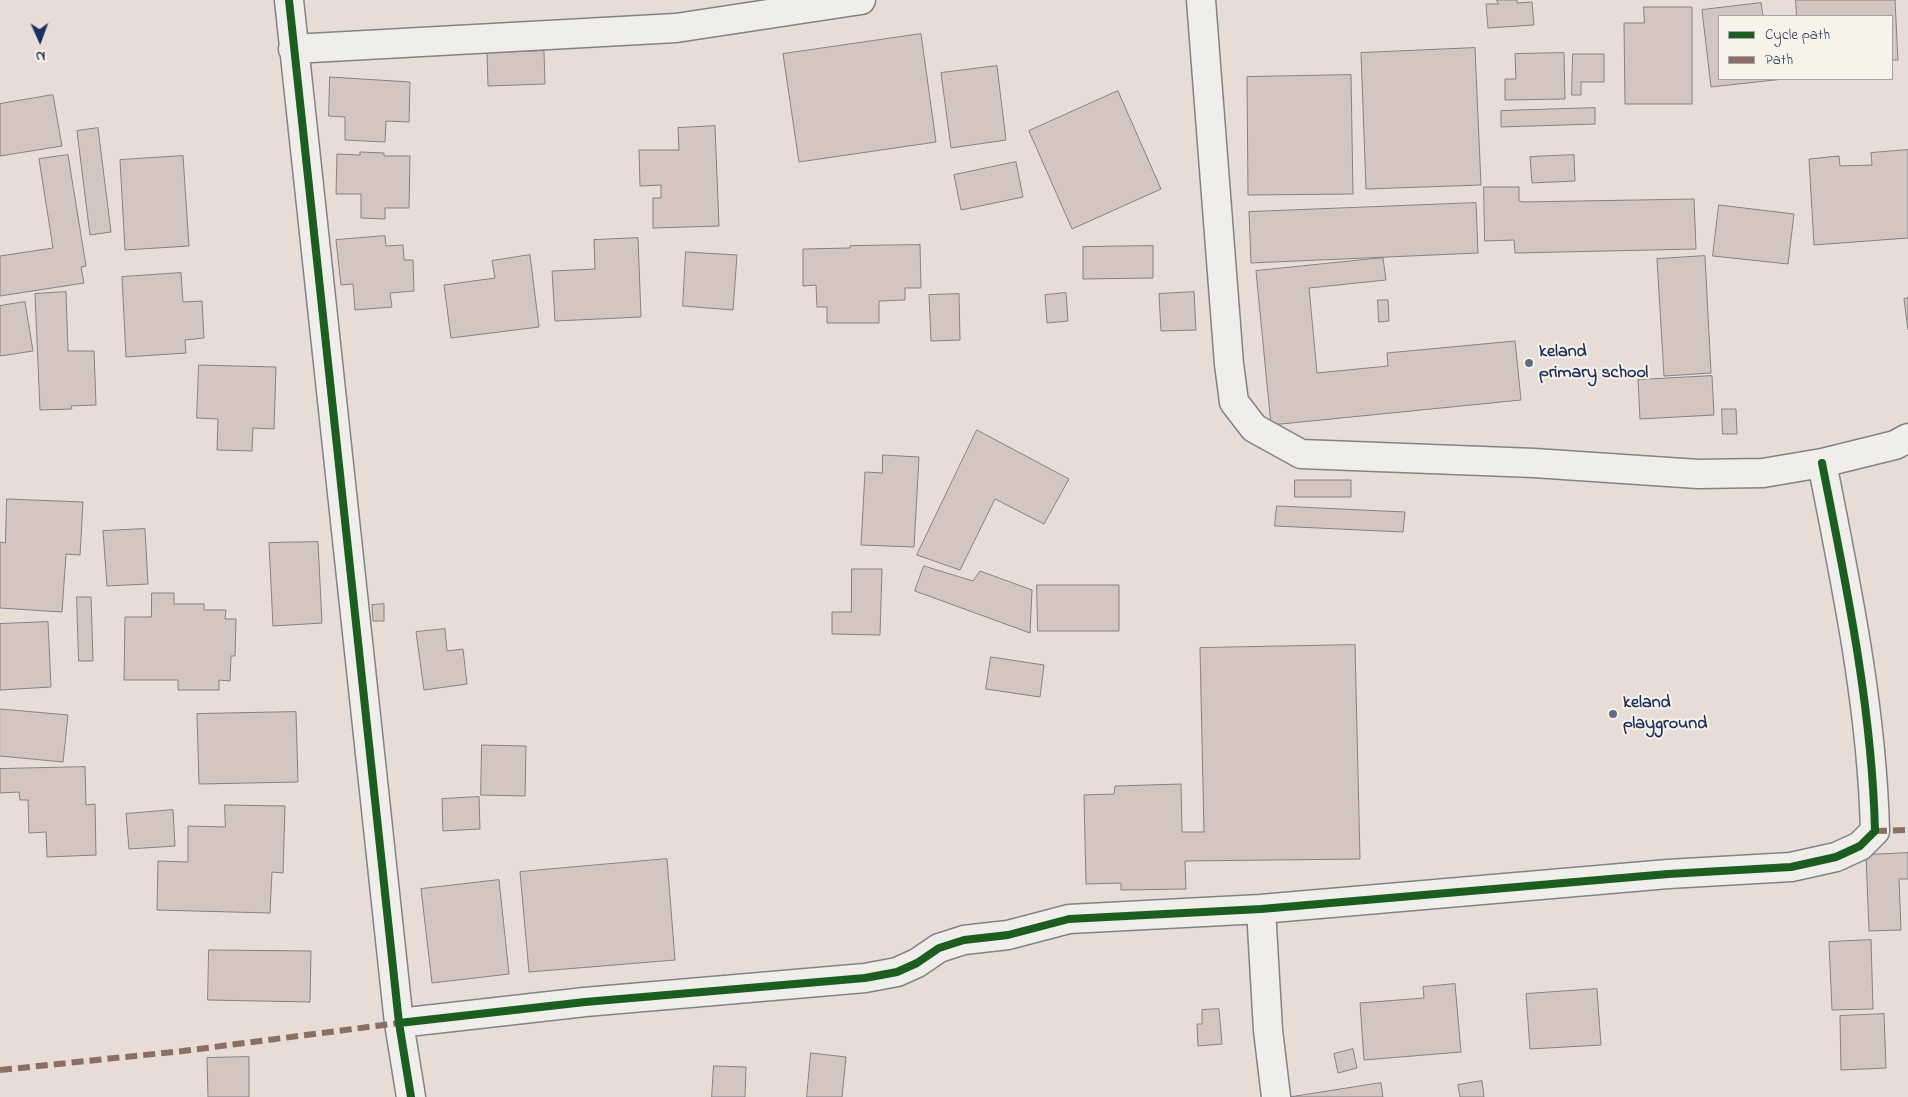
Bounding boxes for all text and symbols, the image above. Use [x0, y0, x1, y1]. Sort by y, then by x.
north arrow [15, 15, 65, 65]
legend [1718, 15, 1893, 80]
text: Cycle path [1765, 24, 1830, 46]
text: N [35, 45, 46, 66]
text: Path [1765, 49, 1793, 71]
place label: keland primary school [1539, 342, 1648, 384]
marker: keland primary school [1523, 357, 1535, 369]
place label: keland playground [1623, 693, 1707, 736]
marker: keland playground [1607, 708, 1619, 720]

